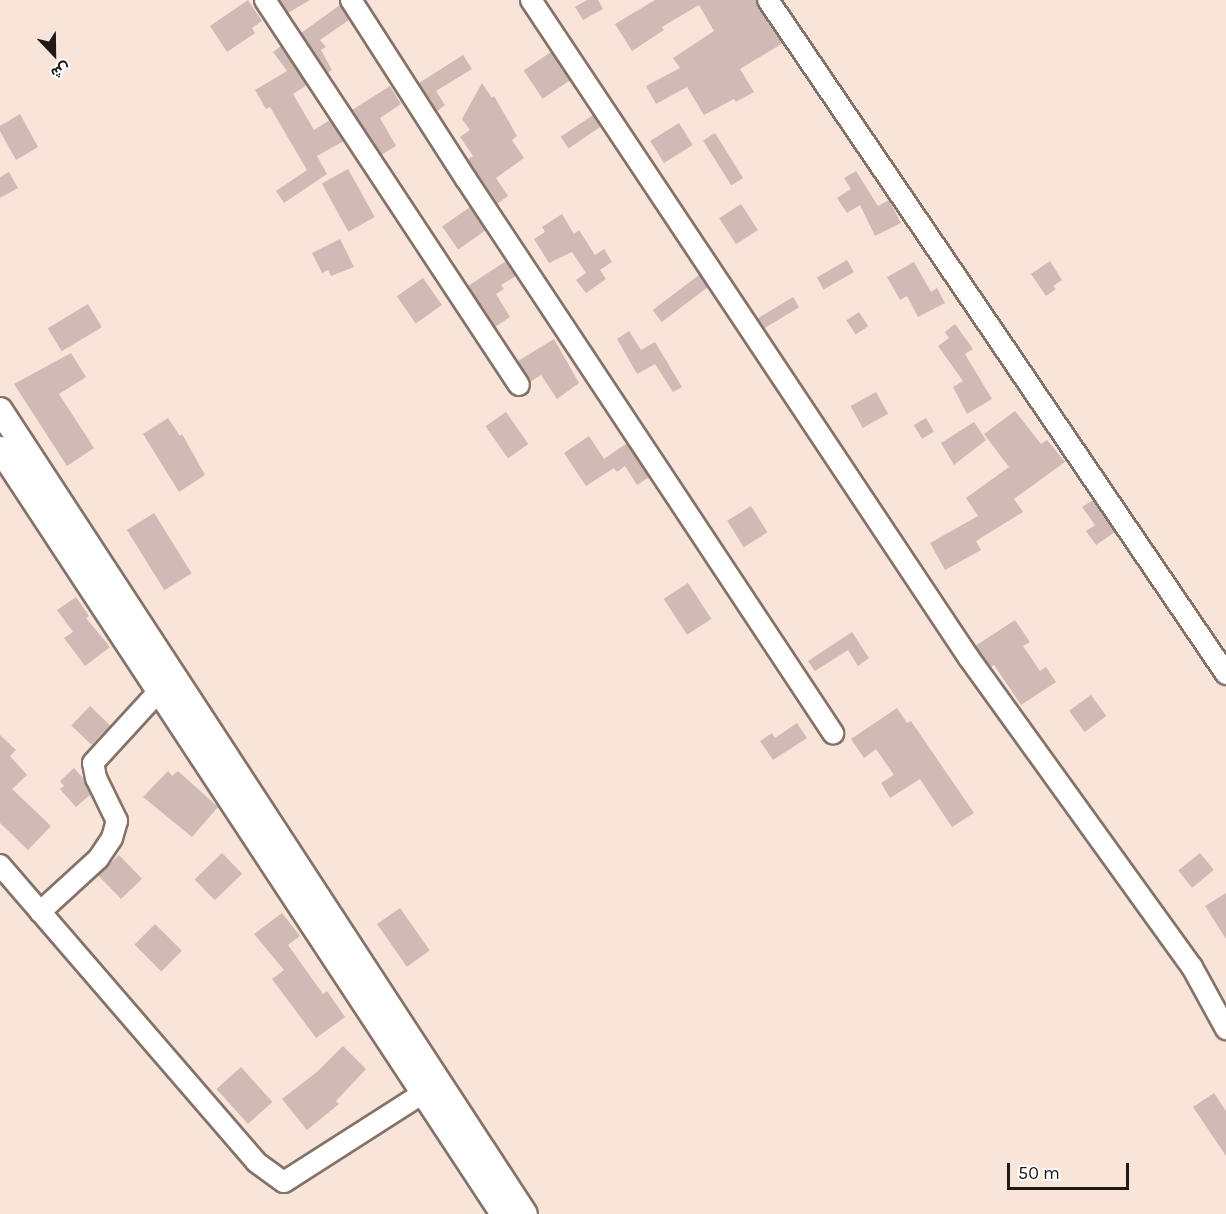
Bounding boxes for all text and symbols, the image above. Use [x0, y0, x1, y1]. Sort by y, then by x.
north arrow [24, 24, 84, 84]
text: ش [48, 59, 73, 84]
scale bar [1010, 1151, 1132, 1189]
text: 50 m [1018, 1162, 1060, 1184]

